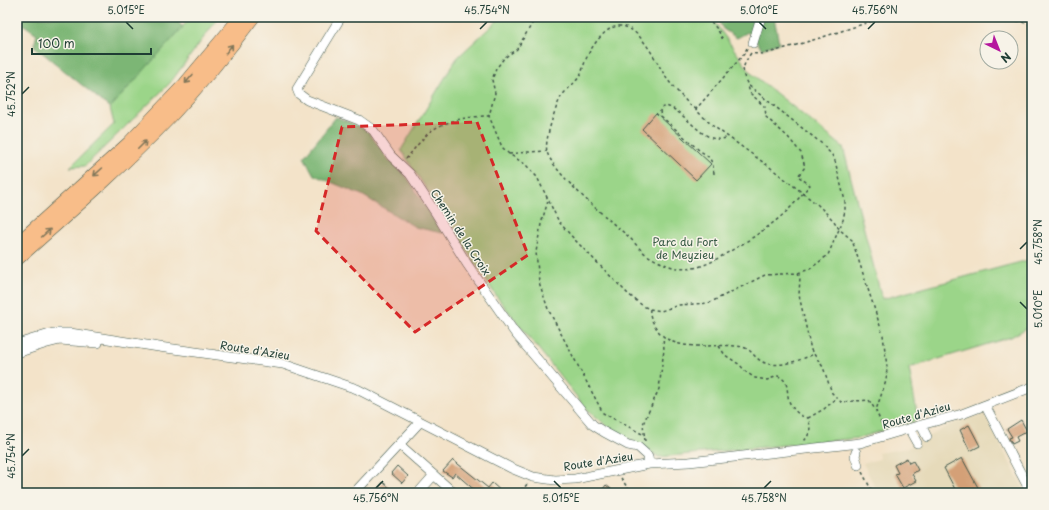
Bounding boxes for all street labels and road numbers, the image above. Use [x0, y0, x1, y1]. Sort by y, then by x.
street label: Chemin de la Croix [427, 185, 495, 279]
street label: Route d'Azieu [219, 336, 291, 364]
street label: Route d'Azieu [880, 397, 952, 433]
street label: Route d'Azieu [562, 447, 634, 475]

